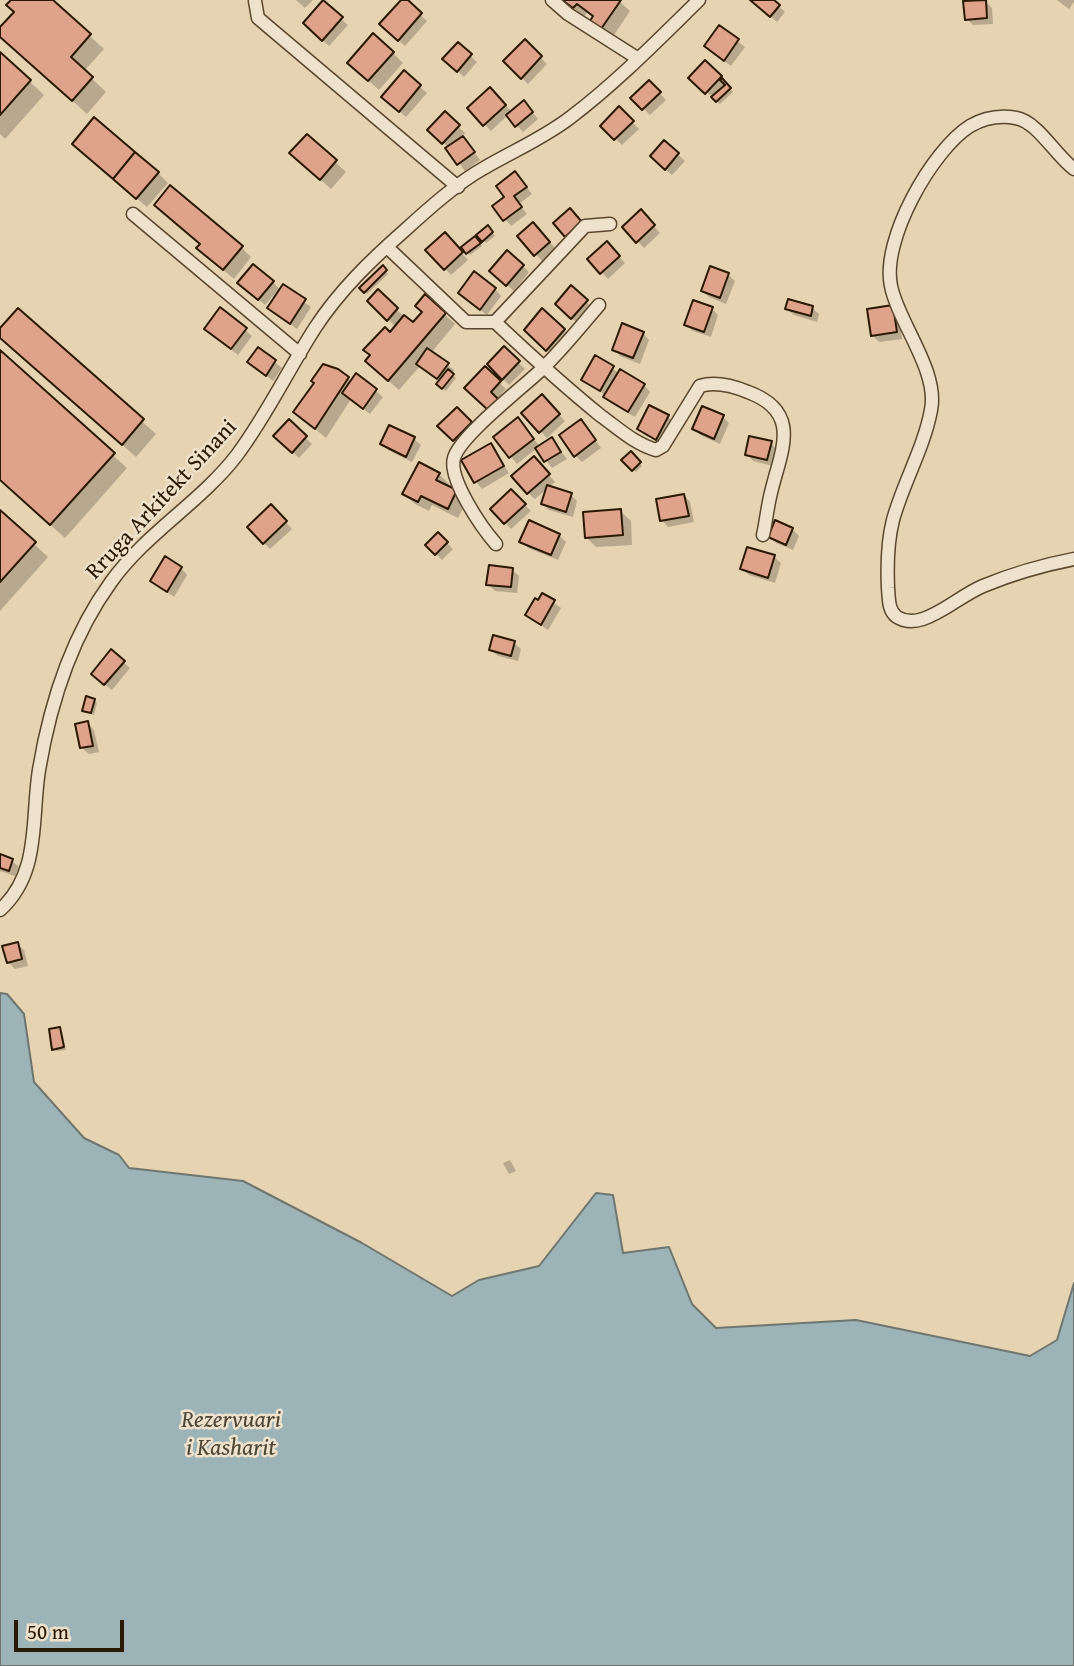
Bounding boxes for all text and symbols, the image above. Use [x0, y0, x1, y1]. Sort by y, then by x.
street label: Rruga Arkitekt Sinani [81, 414, 243, 586]
water label: Rezervuari i Kasharit [181, 1407, 281, 1463]
scale bar [18, 1606, 128, 1650]
text: 50 m [27, 1616, 69, 1647]

